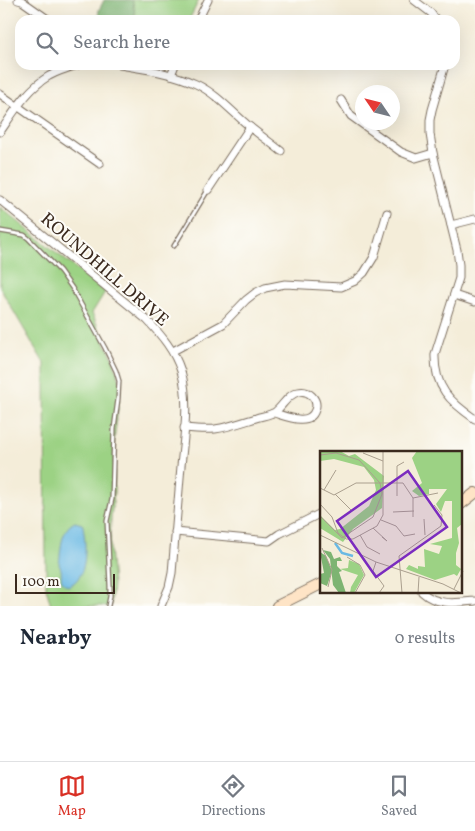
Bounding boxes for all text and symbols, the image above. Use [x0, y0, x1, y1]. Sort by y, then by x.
search box [15, 15, 460, 70]
icon: search [33, 29, 61, 57]
text: Search here [73, 30, 170, 56]
north arrow [355, 85, 400, 130]
street label: ROUNDHILL DRIVE [34, 207, 174, 333]
inset map [320, 451, 462, 594]
scale bar [15, 571, 115, 594]
text: 100 m [22, 573, 60, 592]
text: Nearby [20, 624, 91, 653]
text: 0 results [395, 628, 455, 650]
tab: Map [58, 772, 86, 821]
tab: Directions [201, 772, 266, 821]
tab: Saved [381, 772, 417, 821]

